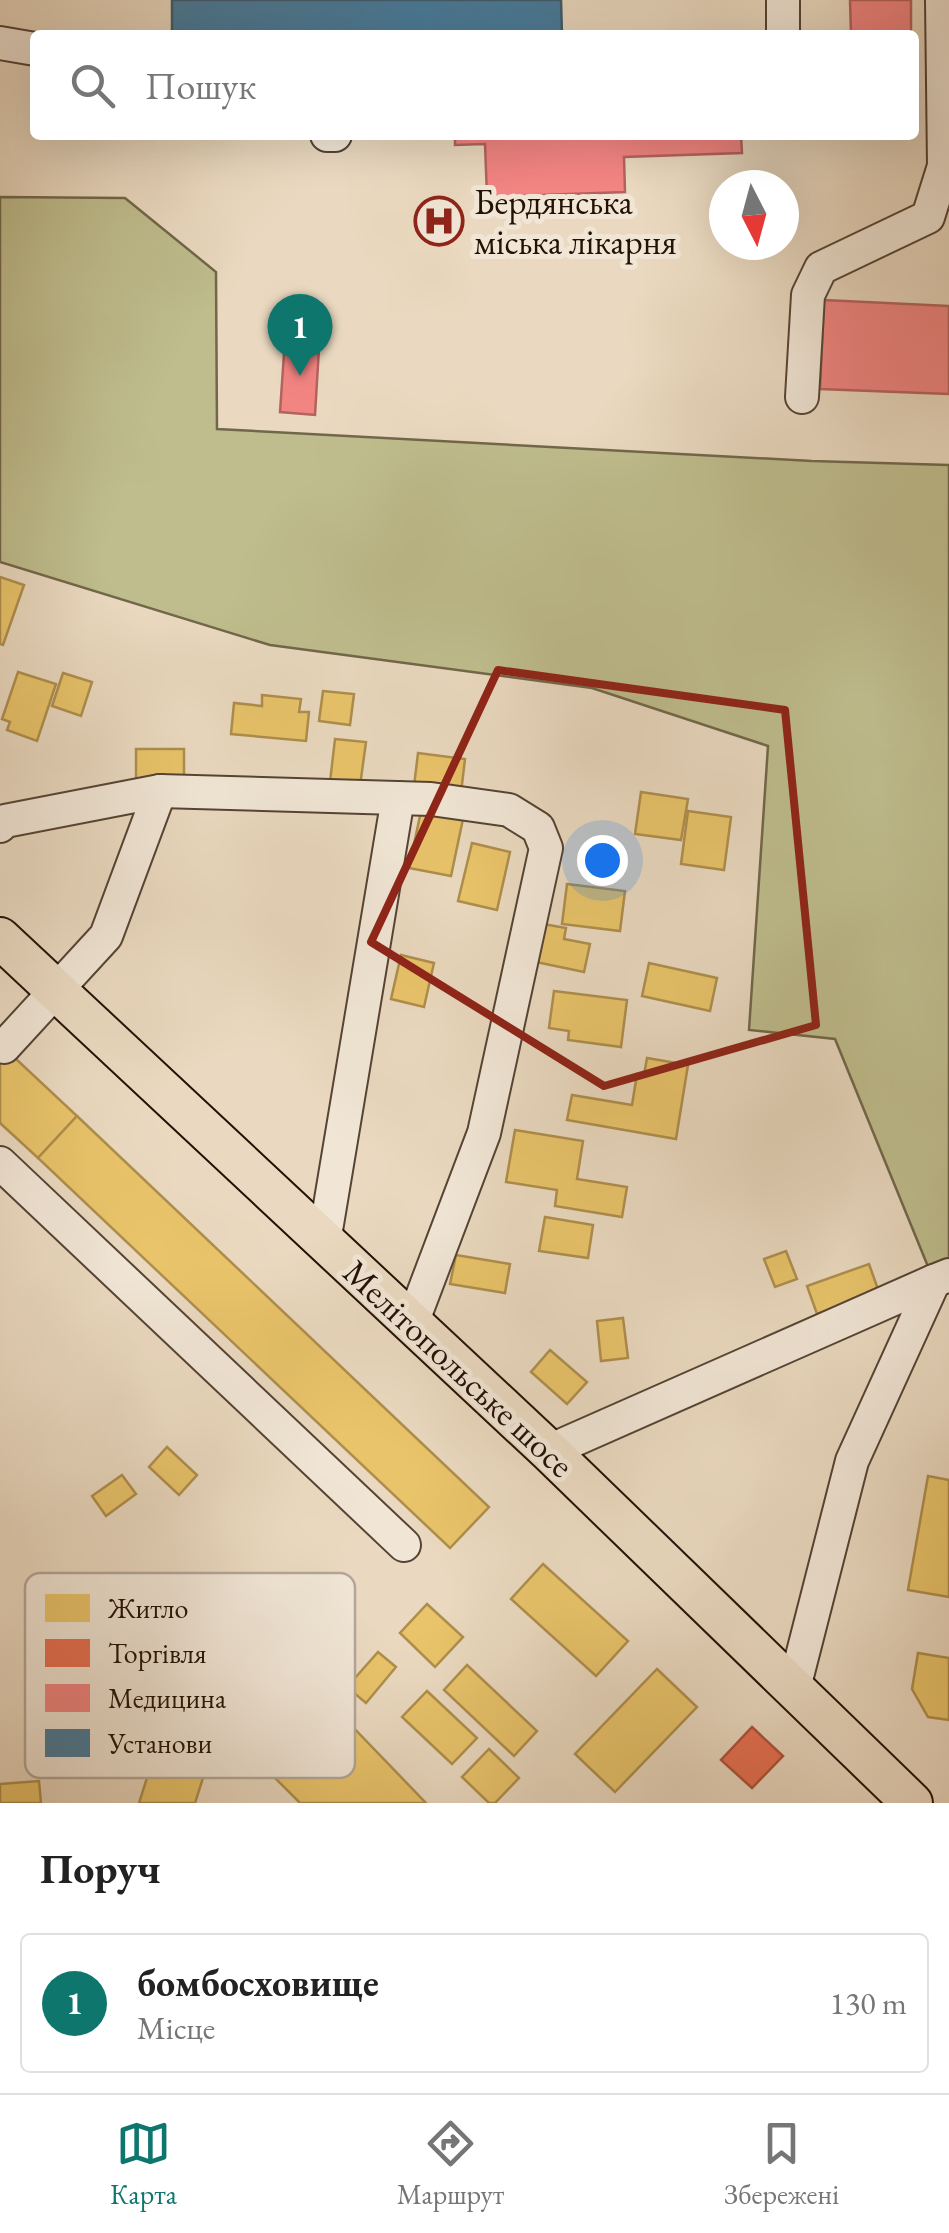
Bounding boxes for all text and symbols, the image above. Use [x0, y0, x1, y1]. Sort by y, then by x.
search box [30, 30, 919, 140]
icon: search [65, 58, 120, 113]
text: Пошук [145, 61, 256, 110]
north arrow [709, 170, 799, 260]
place label: Бердянська міська лікарня [474, 179, 677, 265]
hospital icon: Бердянська міська лікарня [413, 195, 465, 247]
pin: 1 [268, 294, 332, 376]
your location [577, 835, 628, 886]
street label: Мелітопольське шосе [334, 1249, 584, 1487]
legend [25, 1573, 355, 1778]
text: Житло [107, 1590, 188, 1626]
text: Торгівля [108, 1635, 206, 1671]
text: Медицина [108, 1680, 227, 1716]
text: Установи [107, 1725, 212, 1761]
text: Поруч [40, 1841, 161, 1896]
text: бомбосховище [137, 1958, 379, 2007]
text: 1 [66, 1982, 83, 2024]
text: 130 m [830, 1982, 907, 2024]
text: Місце [137, 2007, 215, 2049]
tab: Карта [110, 2116, 177, 2212]
tab: Маршрут [397, 2116, 504, 2212]
tab: Збережені [724, 2116, 839, 2212]

